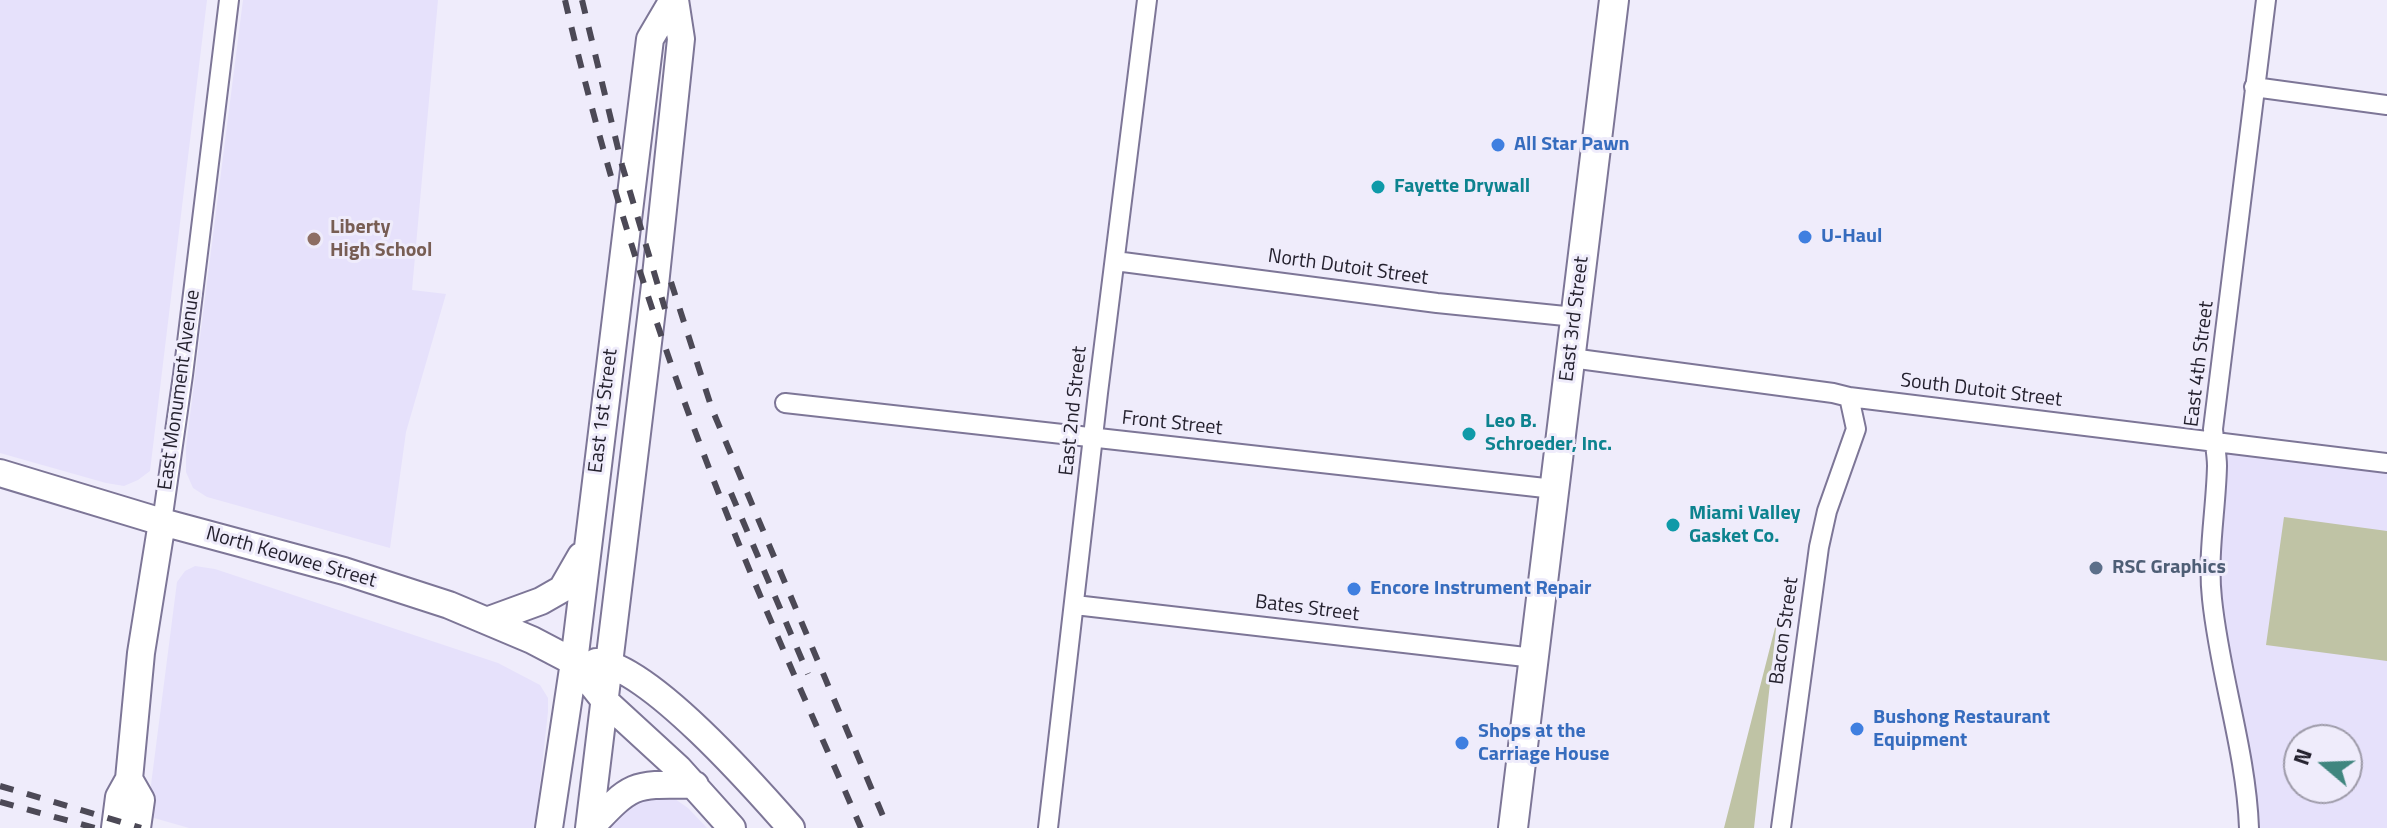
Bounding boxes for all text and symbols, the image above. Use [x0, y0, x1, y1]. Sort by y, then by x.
place label: All Star Pawn [1514, 133, 1630, 157]
marker: All Star Pawn [1489, 136, 1507, 154]
place label: Fayette Drywall [1394, 175, 1530, 199]
marker: Fayette Drywall [1369, 178, 1387, 196]
place label: Liberty High School [330, 216, 432, 263]
place label: U-Haul [1821, 225, 1882, 249]
marker: U-Haul [1796, 228, 1814, 246]
marker: Liberty High School [305, 230, 323, 248]
street label: North Dutoit Street [1266, 245, 1430, 291]
street label: East 3rd Street [1555, 255, 1595, 383]
street label: East Monument Avenue [154, 288, 206, 492]
street label: East 4th Street [2180, 300, 2220, 428]
street label: East 2nd Street [1055, 345, 1093, 477]
street label: East 1st Street [584, 347, 624, 475]
street label: South Dutoit Street [1899, 369, 2063, 413]
street label: Front Street [1121, 407, 1223, 441]
place label: Leo B. Schroeder, Inc. [1485, 410, 1612, 457]
marker: Leo B. Schroeder, Inc. [1460, 425, 1478, 443]
place label: Miami Valley Gasket Co. [1689, 502, 1801, 549]
marker: Miami Valley Gasket Co. [1664, 516, 1682, 534]
street label: North Keowee Street [203, 522, 379, 594]
place label: RSC Graphics [2112, 556, 2226, 580]
marker: RSC Graphics [2087, 559, 2105, 577]
street label: Bacon Street [1766, 576, 1804, 686]
place label: Encore Instrument Repair [1370, 577, 1592, 601]
marker: Encore Instrument Repair [1345, 580, 1363, 598]
street label: Bates Street [1254, 591, 1360, 627]
place label: Bushong Restaurant Equipment [1873, 706, 2050, 753]
place label: Shops at the Carriage House [1478, 720, 1609, 767]
marker: Bushong Restaurant Equipment [1848, 720, 1866, 738]
north arrow [2283, 724, 2363, 804]
marker: Shops at the Carriage House [1453, 734, 1471, 752]
text: N [2284, 744, 2321, 770]

